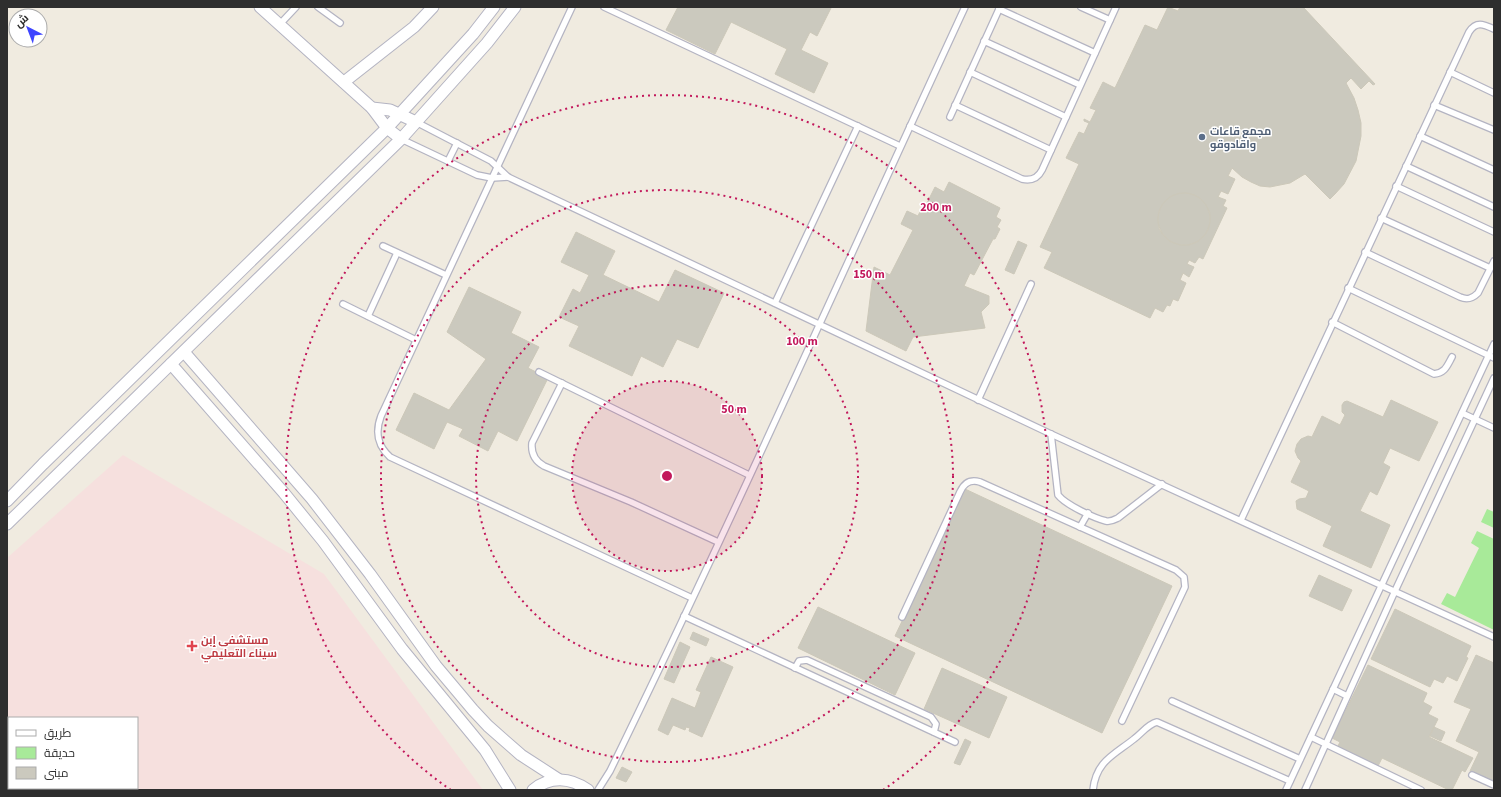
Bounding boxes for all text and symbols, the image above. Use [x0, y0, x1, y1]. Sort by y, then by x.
north arrow [8, 8, 48, 48]
text: ش [11, 11, 32, 31]
place label: مجمع قاعات واقادوقو [1210, 124, 1271, 152]
marker: مجمع قاعات واقادوقو [1197, 132, 1207, 142]
text: 200 m [920, 199, 952, 216]
text: 150 m [853, 266, 885, 283]
text: 100 m [786, 333, 818, 350]
text: 50 m [721, 401, 747, 418]
centre of rings [660, 469, 674, 483]
place label: مستشفى إبن سيناء التعليمي [201, 633, 277, 663]
marker: مستشفى إبن سيناء التعليمي [186, 640, 198, 652]
legend [8, 717, 138, 789]
text: طريق [44, 725, 72, 742]
text: حديقة [44, 745, 75, 762]
text: مبنى [44, 765, 69, 782]

